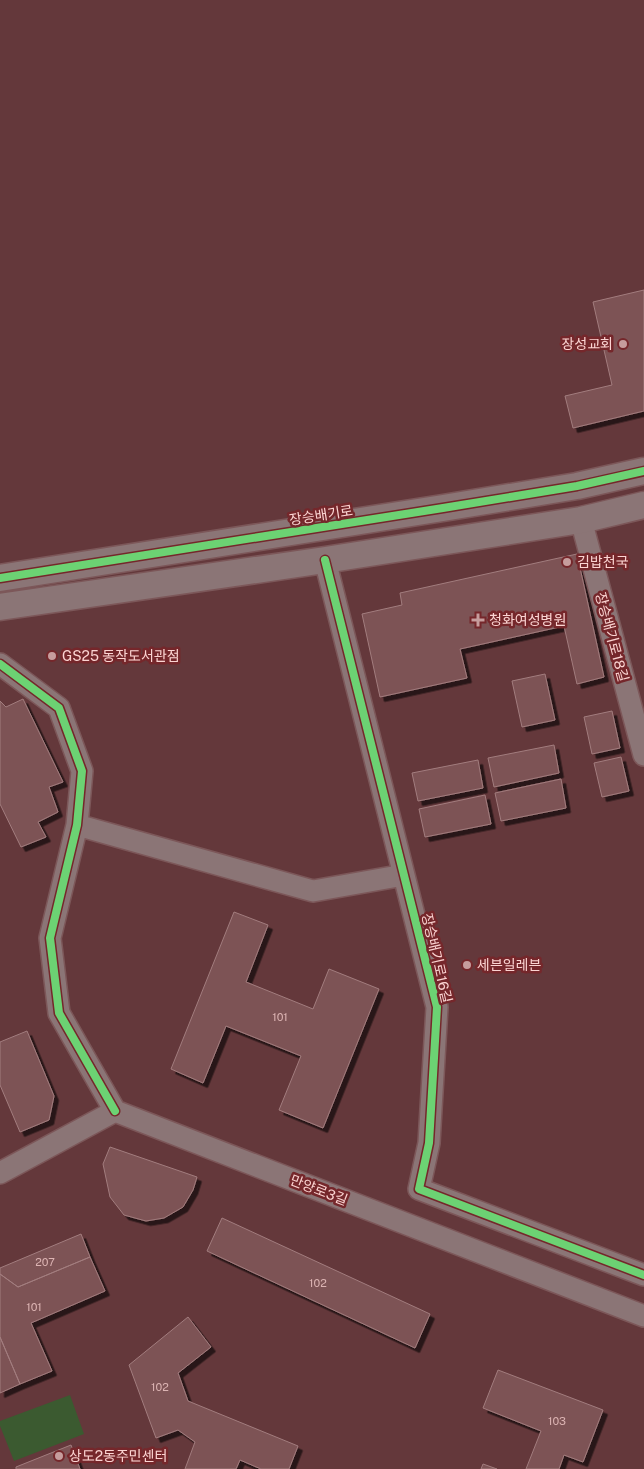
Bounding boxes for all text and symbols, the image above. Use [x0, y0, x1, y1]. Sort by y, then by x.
place label: 장성교회 [561, 336, 613, 352]
marker: 장성교회 [617, 338, 629, 350]
street label: 장승배기로 [288, 502, 354, 528]
place label: 김밥천국 [577, 554, 629, 570]
marker: 김밥천국 [561, 556, 573, 568]
street label: 장승배기로18길 [592, 590, 632, 684]
place label: 청화여성병원 [489, 612, 566, 628]
marker: 청화여성병원 [471, 613, 485, 627]
place label: GS25 동작도서관점 [62, 648, 180, 664]
marker: GS25 동작도서관점 [46, 650, 58, 662]
street label: 장승배기로16길 [419, 912, 455, 1004]
place label: 세븐일레븐 [477, 957, 542, 973]
marker: 세븐일레븐 [461, 959, 473, 971]
house number: 101 [272, 1011, 288, 1023]
street label: 만양로3길 [288, 1172, 350, 1208]
house number: 207 [35, 1256, 55, 1268]
house number: 102 [309, 1277, 327, 1289]
house number: 101 [26, 1301, 42, 1313]
house number: 102 [151, 1381, 169, 1393]
house number: 103 [548, 1415, 566, 1427]
place label: 상도2동주민센터 [69, 1448, 168, 1464]
marker: 상도2동주민센터 [53, 1450, 65, 1462]

